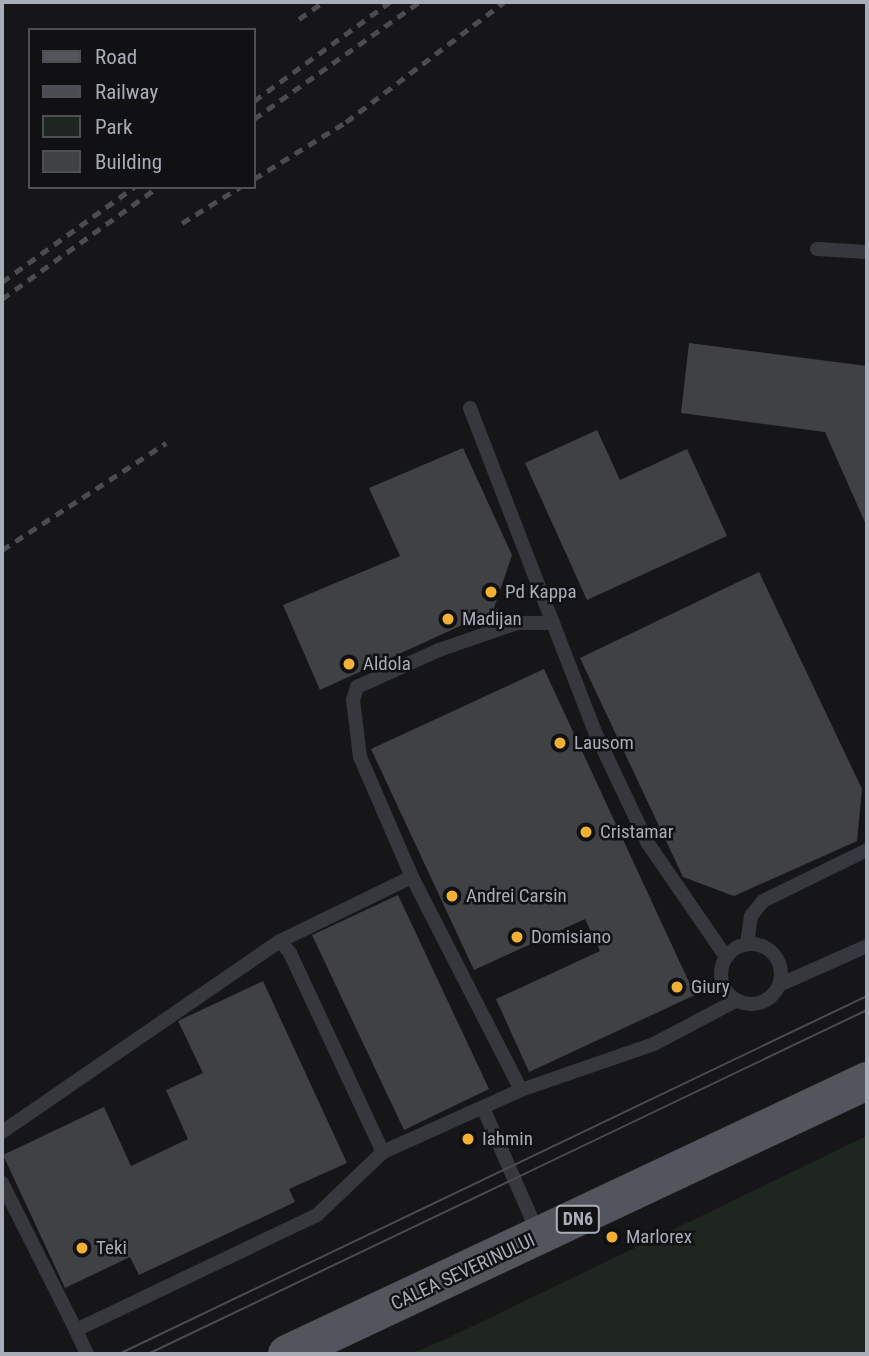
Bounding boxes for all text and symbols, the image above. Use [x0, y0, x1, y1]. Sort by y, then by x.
legend [28, 28, 256, 189]
text: Road [95, 45, 137, 69]
text: Railway [95, 80, 158, 104]
text: Park [95, 115, 132, 139]
text: Building [95, 150, 162, 174]
place label: Pd Kappa [505, 581, 577, 603]
marker: Pd Kappa [483, 584, 499, 600]
place label: Madijan [462, 608, 522, 630]
marker: Madijan [440, 611, 456, 627]
place label: Aldola [363, 653, 411, 675]
marker: Aldola [341, 656, 357, 672]
place label: Lausom [574, 732, 634, 754]
marker: Lausom [552, 735, 568, 751]
place label: Cristamar [600, 821, 674, 843]
marker: Cristamar [578, 824, 594, 840]
place label: Andrei Carsin [466, 885, 567, 907]
marker: Andrei Carsin [444, 888, 460, 904]
place label: Domisiano [531, 926, 611, 948]
marker: Domisiano [509, 929, 525, 945]
place label: Giury [691, 976, 730, 998]
marker: Giury [669, 979, 685, 995]
place label: Iahmin [482, 1128, 533, 1150]
marker: Iahmin [460, 1131, 476, 1147]
road number: DN6 [555, 1204, 601, 1234]
place label: Marlorex [626, 1226, 692, 1248]
street label: CALEA SEVERINULUI [387, 1229, 539, 1315]
marker: Marlorex [604, 1229, 620, 1245]
place label: Teki [96, 1237, 127, 1259]
marker: Teki [74, 1240, 90, 1256]

